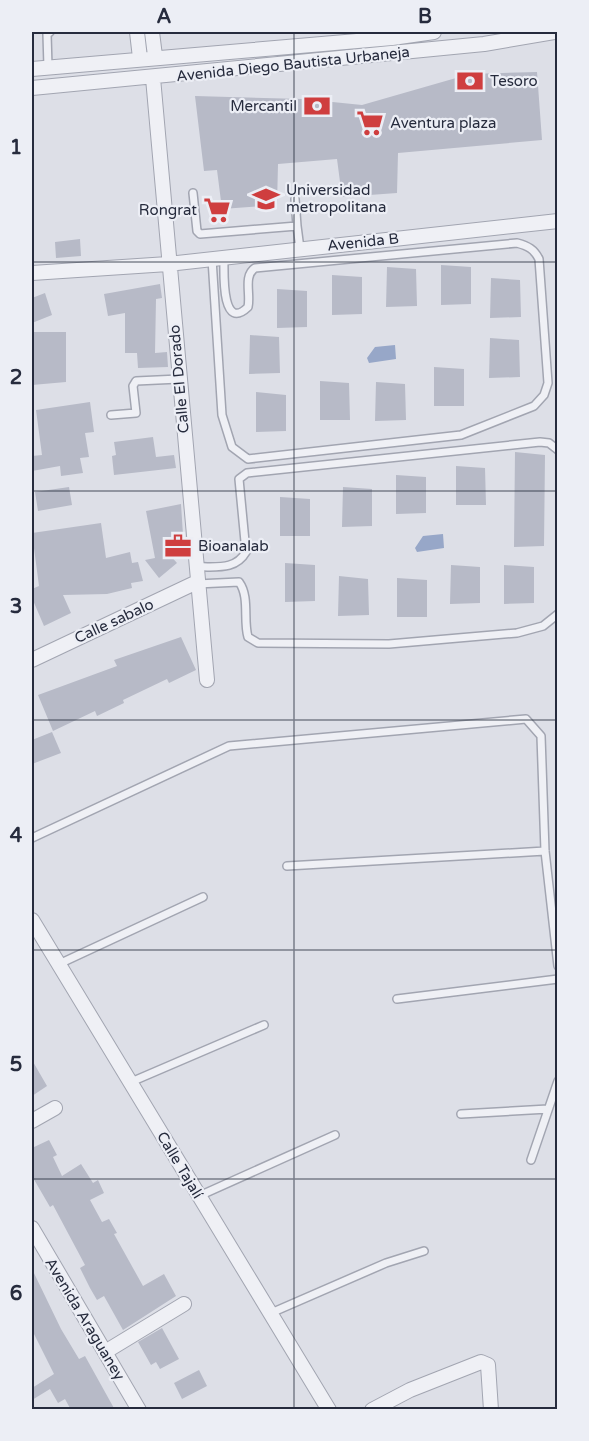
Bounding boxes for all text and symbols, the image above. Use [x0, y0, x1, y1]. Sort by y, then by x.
text: A [157, 5, 172, 29]
text: B [418, 5, 432, 29]
street label: Avenida Diego Bautista Urbaneja [175, 43, 411, 85]
bank icon: Tesoro [455, 66, 485, 96]
place label: Tesoro [490, 72, 538, 90]
bank icon: Mercantil [302, 91, 332, 121]
place label: Mercantil [230, 97, 297, 115]
supermarket icon: Aventura plaza [355, 108, 385, 138]
place label: Aventura plaza [390, 114, 496, 132]
text: 1 [10, 136, 22, 160]
place label: Universidad metropolitana [286, 181, 386, 216]
school or university icon: Universidad metropolitana [251, 184, 281, 214]
supermarket icon: Rongrat [202, 195, 232, 225]
place label: Rongrat [139, 201, 197, 219]
street label: Avenida B [326, 229, 400, 255]
street label: Calle El Dorado [165, 324, 193, 434]
text: 2 [10, 366, 22, 390]
office icon: Bioanalab [163, 531, 193, 561]
place label: Bioanalab [198, 537, 269, 555]
text: 3 [10, 595, 22, 619]
street label: Calle sabalo [72, 595, 156, 647]
text: 4 [10, 824, 23, 848]
text: 5 [10, 1053, 22, 1077]
street label: Calle Tajalí [153, 1128, 207, 1202]
street label: Avenida Araguaney [41, 1255, 129, 1383]
text: 6 [10, 1282, 22, 1306]

